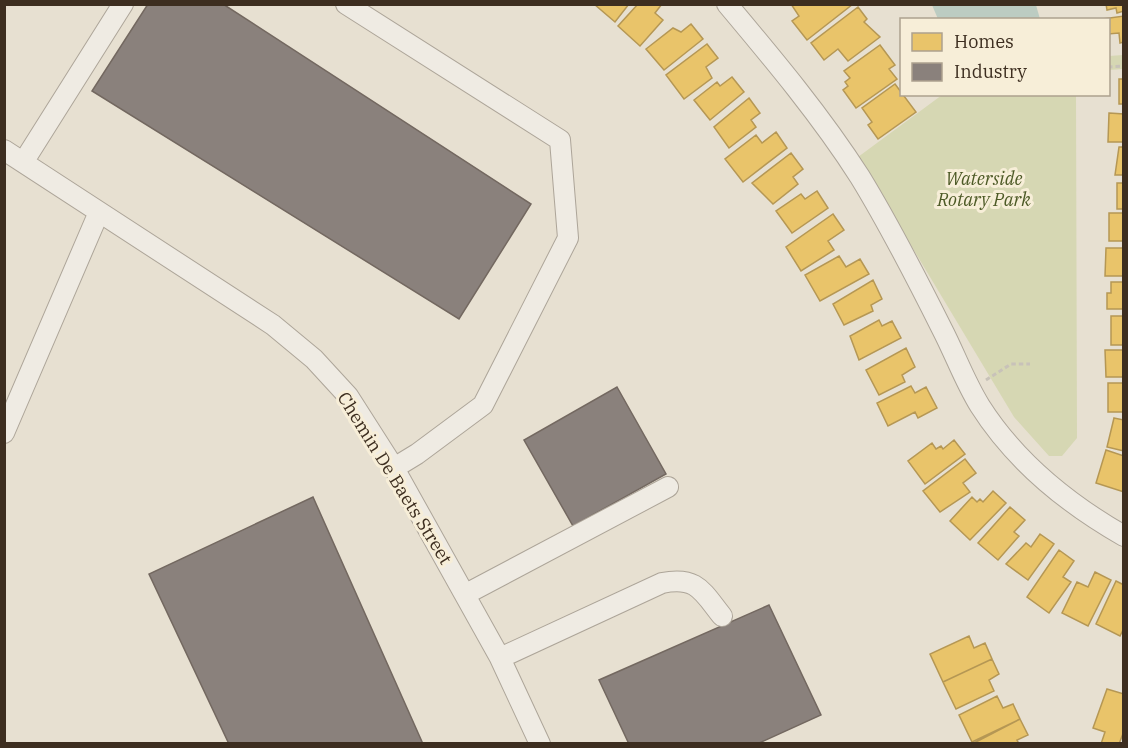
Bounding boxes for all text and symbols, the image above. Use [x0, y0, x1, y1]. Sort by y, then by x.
legend [900, 18, 1110, 96]
text: Homes [954, 30, 1014, 53]
text: Industry [954, 60, 1027, 83]
park label: Waterside Rotary Park [936, 167, 1031, 211]
street label: Chemin De Baets Street [333, 388, 457, 568]

